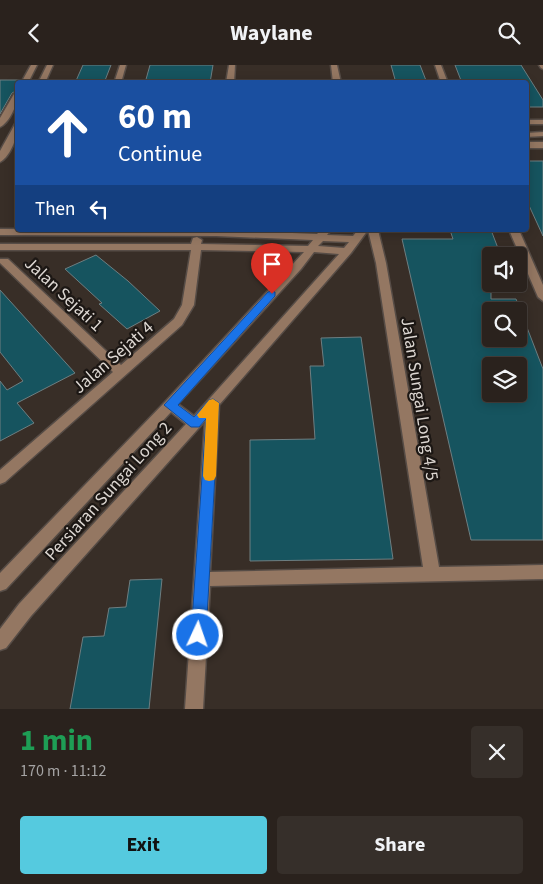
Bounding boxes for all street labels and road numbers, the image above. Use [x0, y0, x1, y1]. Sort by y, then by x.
street label: Jalan Sejati 1 [19, 251, 109, 337]
street label: Jalan Sejati 4 [68, 315, 159, 400]
street label: Jalan Sungai Long 4/5 [394, 316, 445, 483]
street label: Persiaran Sungai Long 2 [39, 416, 178, 566]

